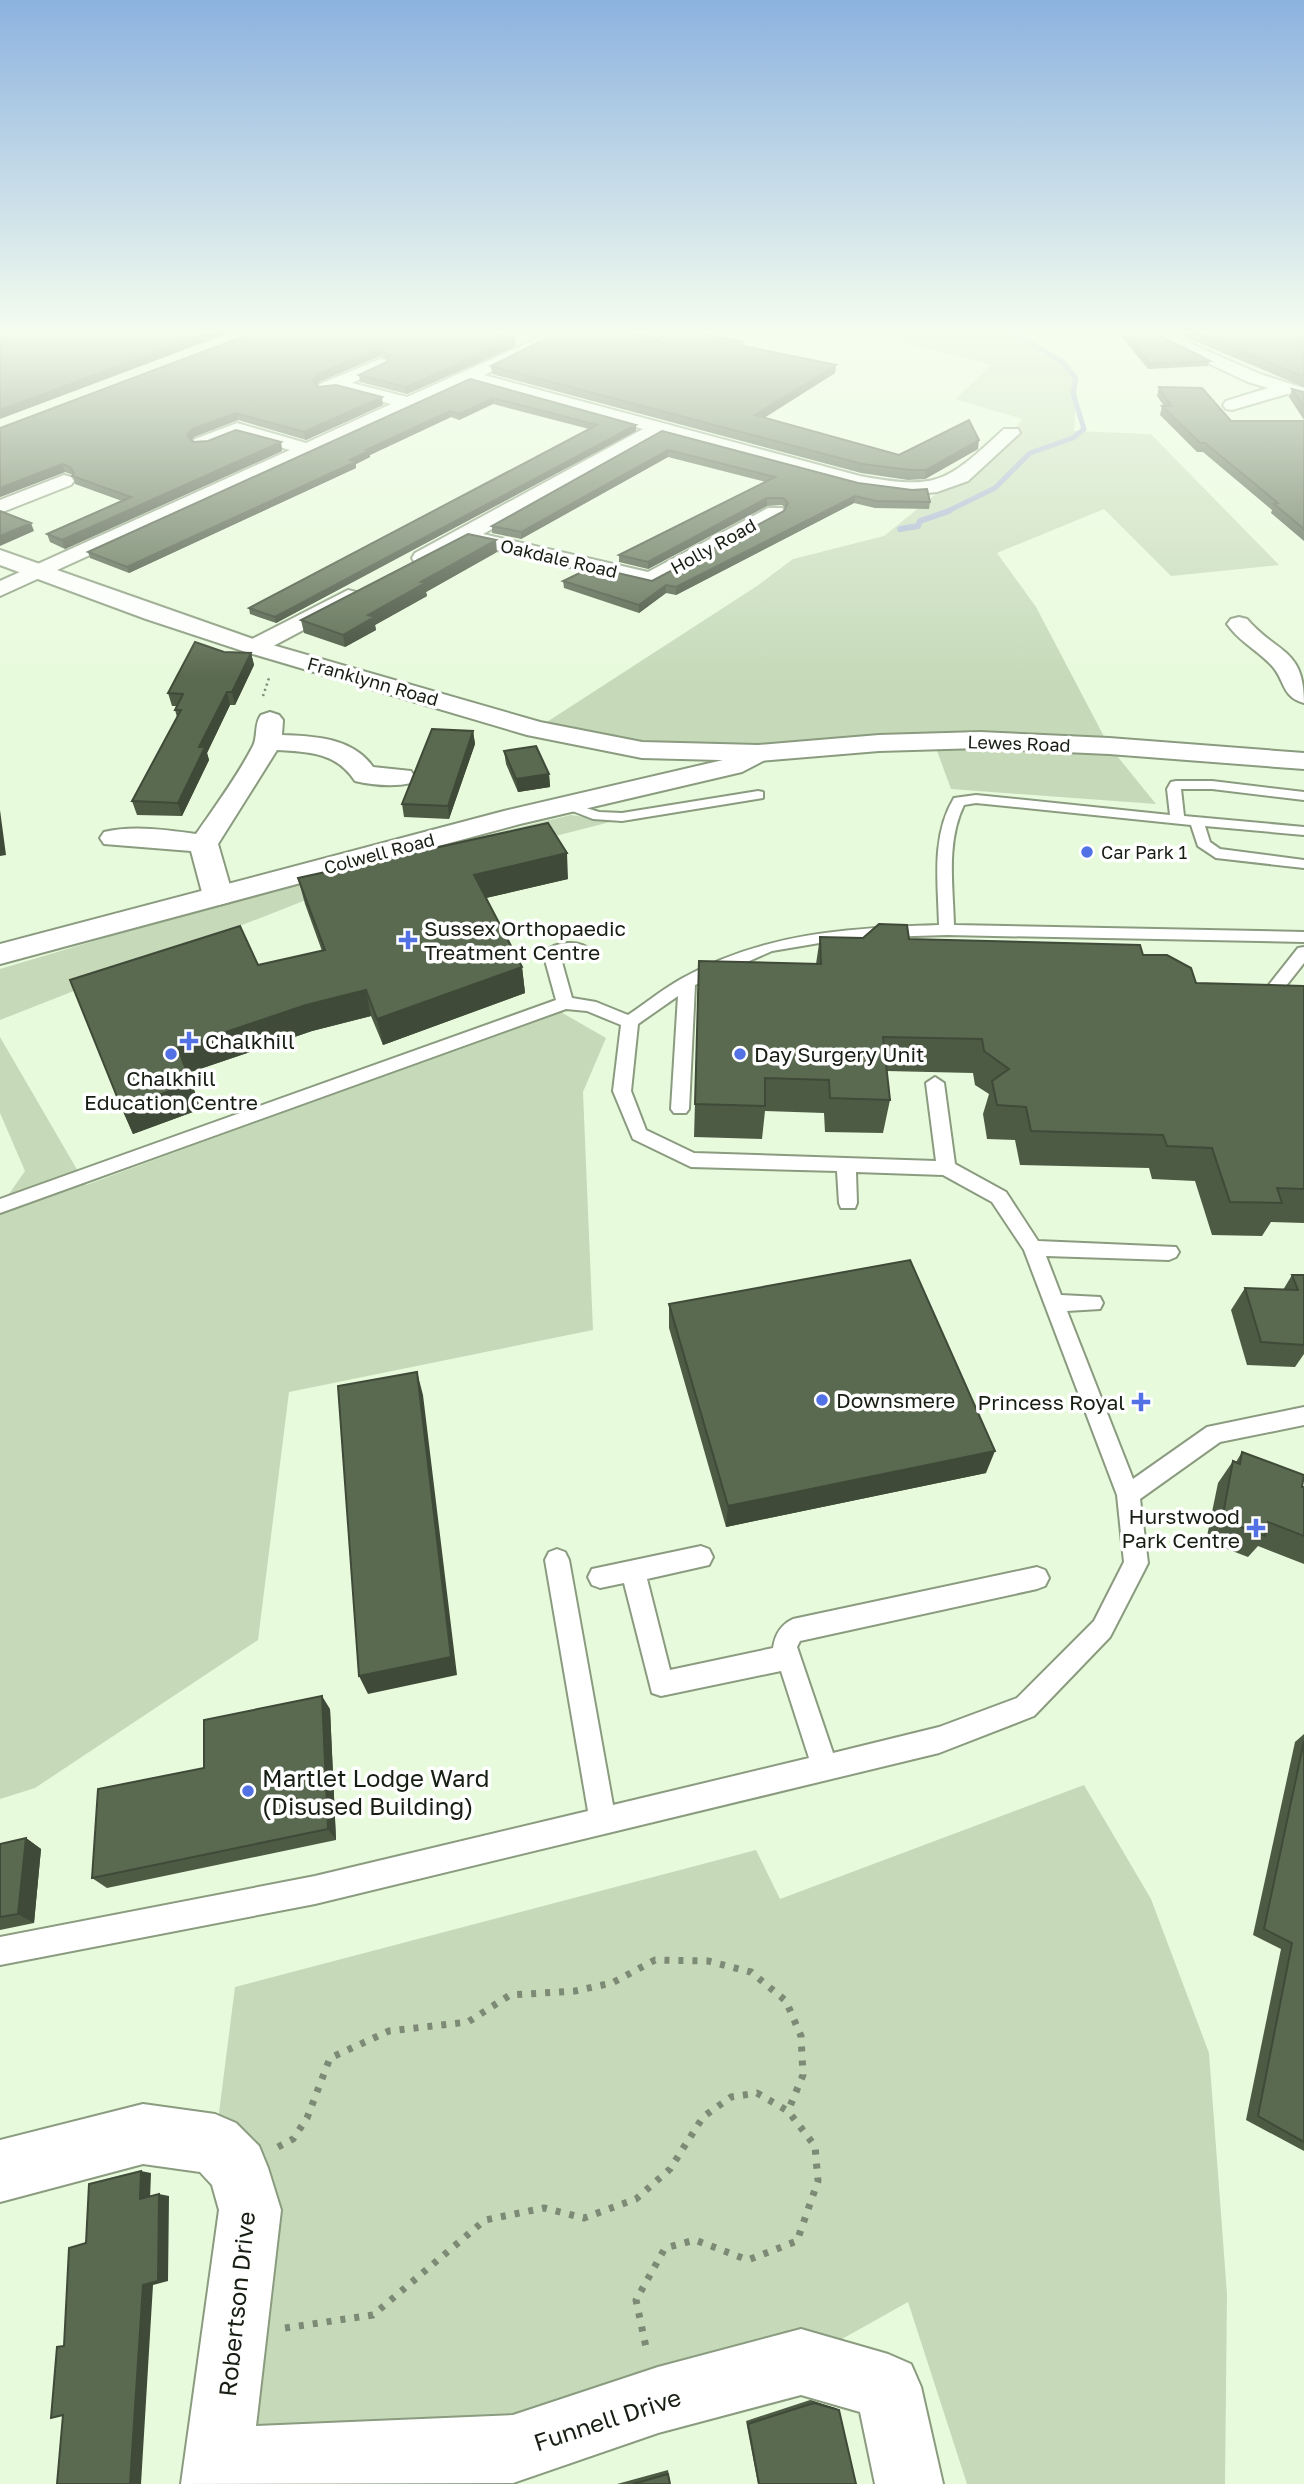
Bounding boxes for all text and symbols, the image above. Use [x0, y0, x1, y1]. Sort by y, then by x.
street label: Holly Road [666, 514, 760, 578]
street label: Oakdale Road [498, 534, 620, 582]
street label: Franklynn Road [305, 652, 441, 710]
street label: Lewes Road [967, 730, 1071, 756]
street label: Colwell Road [321, 828, 437, 878]
place label: Car Park 1 [1101, 841, 1187, 863]
marker: Car Park 1 [1079, 844, 1095, 860]
place label: Sussex Orthopaedic Treatment Centre [424, 915, 626, 965]
marker: Sussex Orthopaedic Treatment Centre [398, 930, 418, 950]
place label: Chalkhill [205, 1028, 295, 1054]
marker: Chalkhill [179, 1031, 199, 1051]
place label: Day Surgery Unit [754, 1041, 924, 1067]
marker: Chalkhill Education Centre [163, 1046, 179, 1062]
marker: Day Surgery Unit [732, 1046, 748, 1062]
place label: Chalkhill Education Centre [84, 1065, 258, 1115]
place label: Downsmere [836, 1387, 955, 1413]
place label: Princess Royal [977, 1389, 1125, 1415]
marker: Downsmere [814, 1392, 830, 1408]
marker: Princess Royal [1131, 1392, 1151, 1412]
place label: Hurstwood Park Centre [1122, 1503, 1240, 1553]
marker: Hurstwood Park Centre [1246, 1518, 1266, 1538]
place label: Martlet Lodge Ward (Disused Building) [262, 1763, 489, 1820]
marker: Martlet Lodge Ward (Disused Building) [240, 1783, 256, 1799]
street label: Robertson Drive [212, 2210, 260, 2398]
street label: Funnell Drive [530, 2382, 684, 2456]

